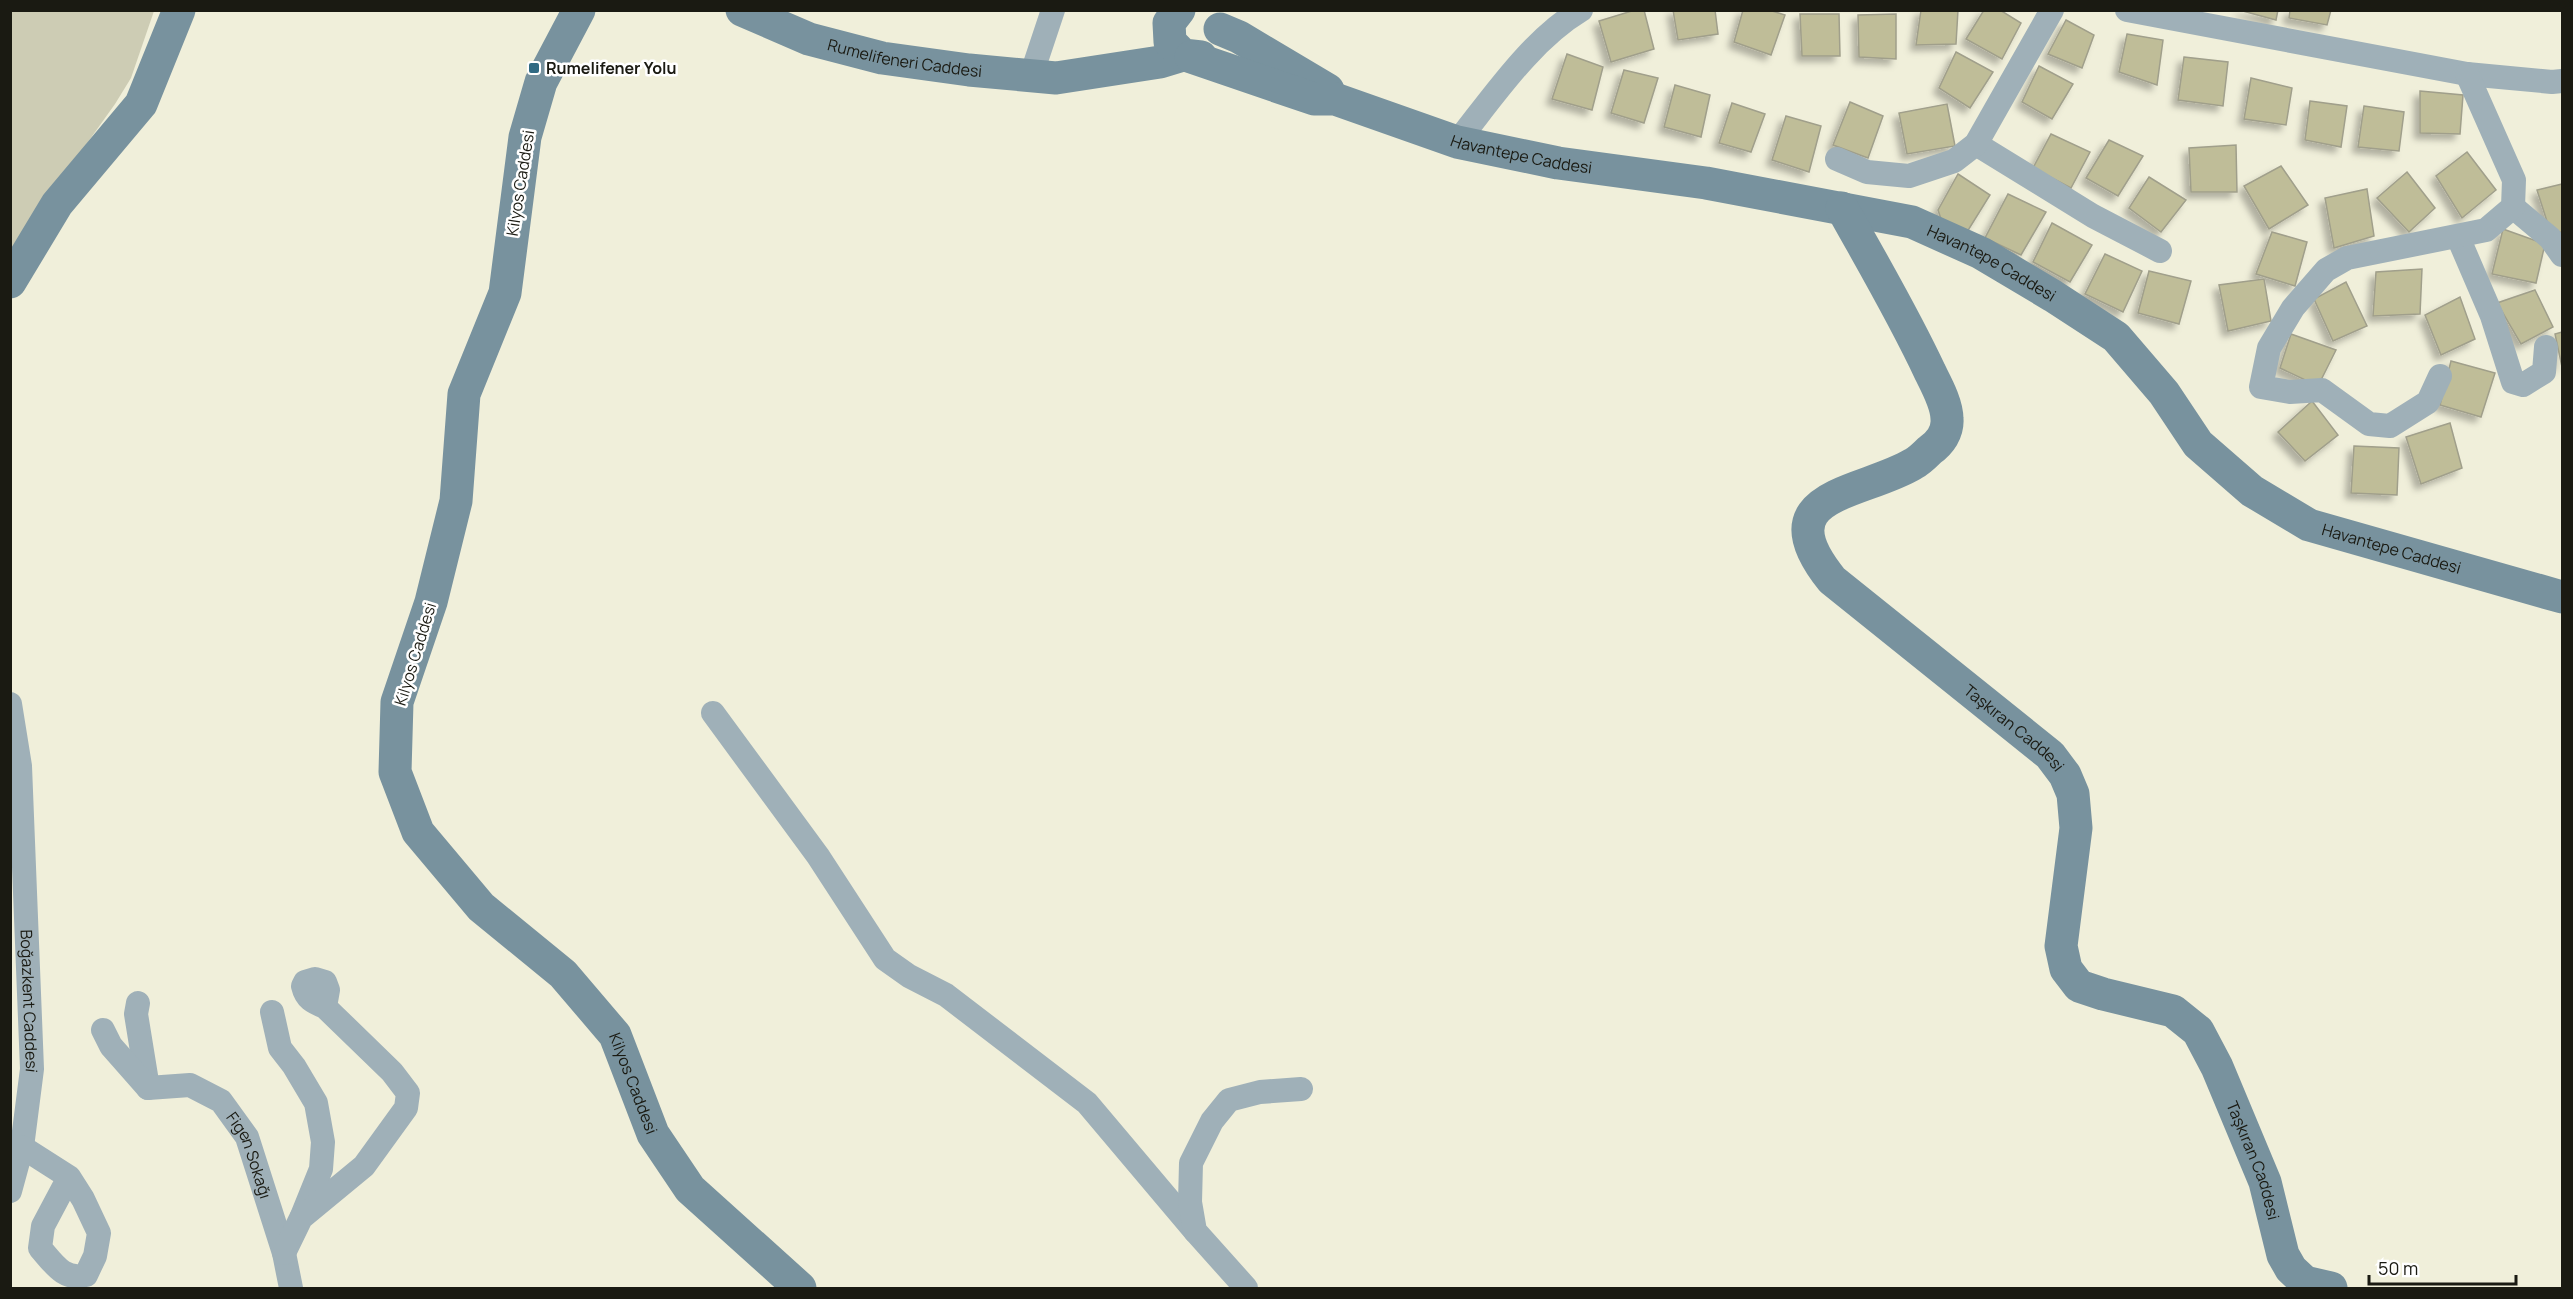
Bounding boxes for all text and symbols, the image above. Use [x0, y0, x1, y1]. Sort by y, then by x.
street label: Rumelifeneri Caddesi [825, 33, 983, 82]
place label: Rumelifener Yolu [546, 57, 677, 79]
marker: Rumelifener Yolu [527, 61, 541, 75]
street label: Kilyos Caddesi [501, 129, 539, 237]
street label: Havantepe Caddesi [1448, 130, 1594, 179]
street label: Havantepe Caddesi [1924, 219, 2060, 306]
street label: Havantepe Caddesi [2319, 518, 2464, 579]
street label: Kilyos Caddesi [389, 600, 441, 708]
street label: Taşkıran Caddesi [1959, 679, 2069, 776]
street label: Boğazkent Caddesi [15, 929, 43, 1074]
street label: Kilyos Caddesi [604, 1029, 663, 1137]
street label: Taşkıran Caddesi [2221, 1098, 2285, 1222]
street label: Figen Sokağı [221, 1107, 277, 1201]
scale bar [2369, 1248, 2516, 1286]
text: 50 m [2378, 1256, 2418, 1280]

